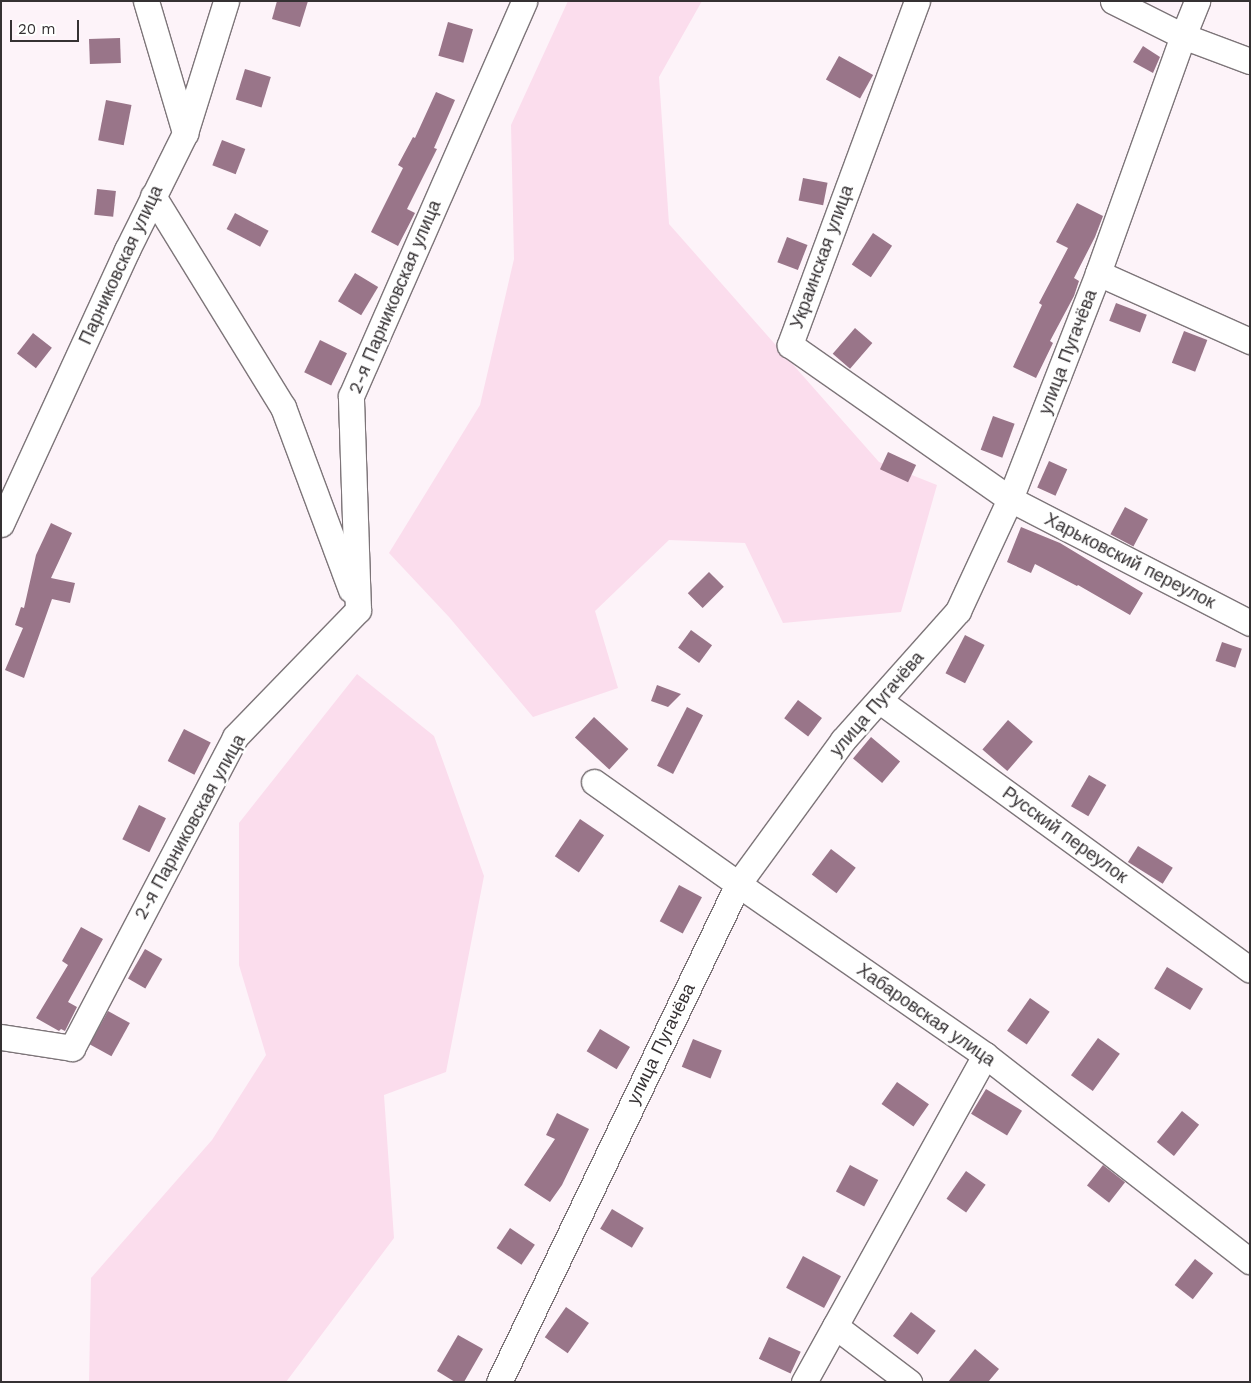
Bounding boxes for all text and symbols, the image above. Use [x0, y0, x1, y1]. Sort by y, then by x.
scale bar [12, 10, 81, 42]
text: 20 m [18, 20, 56, 38]
street label: Парниковская улица [75, 182, 167, 348]
street label: Украинская улица [786, 182, 858, 332]
street label: 2-я Парниковская улица [344, 197, 446, 397]
street label: улица Пугачёва [1034, 286, 1102, 418]
street label: Харьковский переулок [1041, 509, 1219, 613]
street label: улица Пугачёва [826, 647, 928, 761]
street label: 2-я Парниковская улица [130, 731, 250, 923]
street label: Русский переулок [998, 782, 1132, 888]
street label: Хабаровская улица [853, 959, 999, 1071]
street label: улица Пугачёва [622, 980, 700, 1108]

